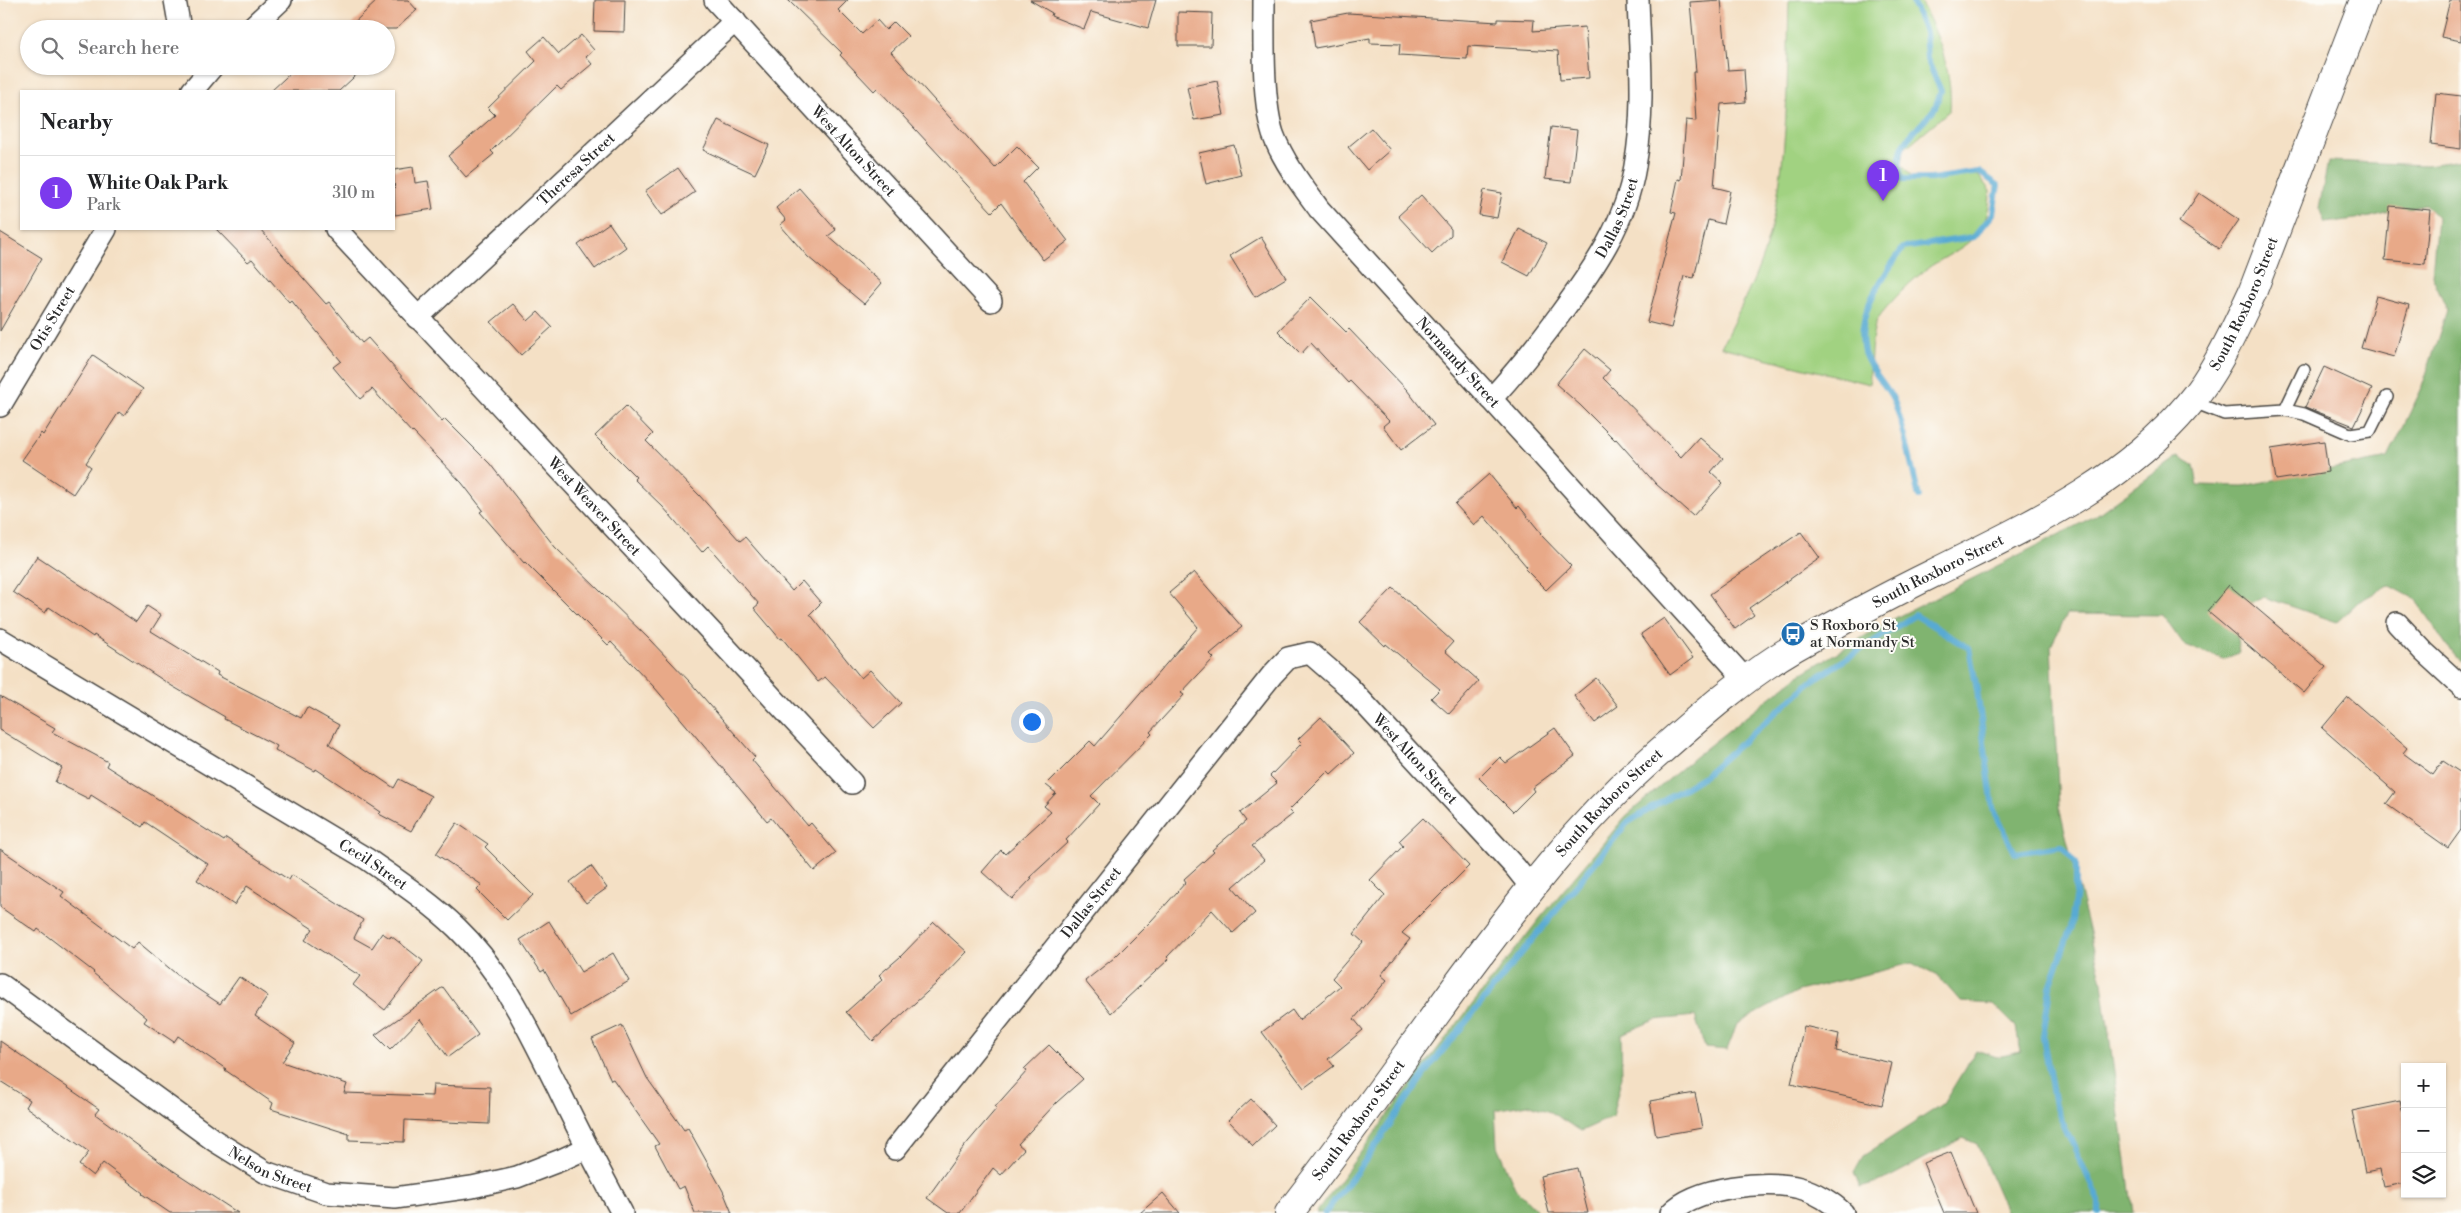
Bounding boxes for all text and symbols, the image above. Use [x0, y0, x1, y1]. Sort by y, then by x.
search box [20, 20, 395, 75]
icon: search [38, 34, 66, 62]
text: Search here [78, 36, 179, 60]
street label: West Alton Street [807, 101, 900, 201]
text: Nearby [40, 110, 113, 136]
street label: Theresa Street [534, 128, 619, 210]
pin: 1 [1867, 160, 1899, 201]
text: White Oak Park [87, 171, 229, 195]
street label: Dallas Street [1591, 175, 1642, 262]
text: 1 [52, 183, 60, 203]
text: 310 m [332, 183, 375, 203]
text: Park [87, 195, 120, 215]
street label: South Roxboro Street [2205, 234, 2282, 374]
street label: Otis Street [26, 282, 80, 354]
street label: Normandy Street [1412, 313, 1504, 412]
street label: West Weaver Street [543, 452, 645, 560]
street label: South Roxboro Street [1869, 530, 2007, 612]
place label: S Roxboro St at Normandy St [1810, 616, 1916, 652]
bus stop icon: S Roxboro St at Normandy St [1780, 621, 1806, 647]
your location [1019, 709, 1045, 735]
street label: West Alton Street [1368, 709, 1462, 809]
street label: South Roxboro Street [1551, 744, 1667, 861]
street label: Cecil Street [335, 835, 412, 895]
street label: Dallas Street [1057, 862, 1126, 942]
street label: South Roxboro Street [1308, 1056, 1409, 1184]
map controls [2401, 1063, 2446, 1198]
button: + [2401, 1063, 2446, 1108]
button: − [2401, 1108, 2446, 1153]
street label: Nelson Street [225, 1142, 315, 1197]
button: layers [2401, 1153, 2446, 1198]

